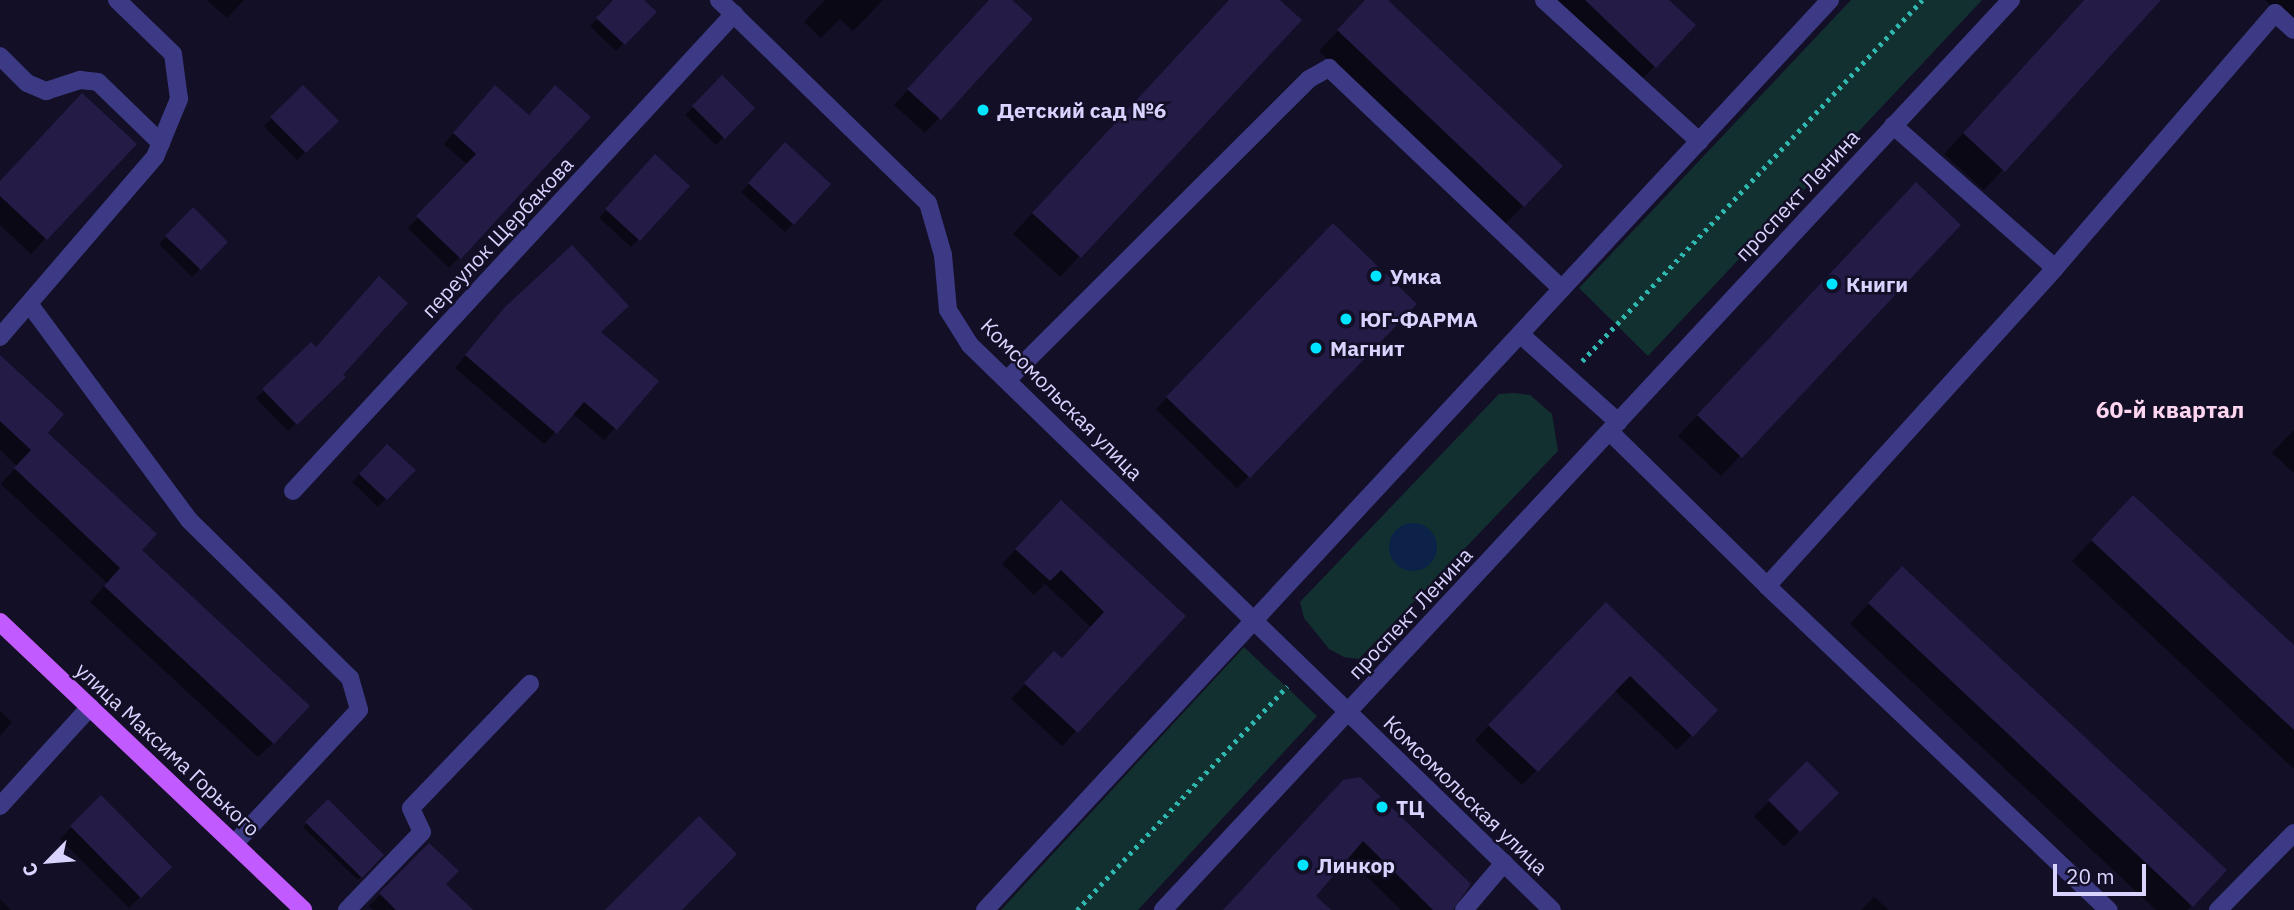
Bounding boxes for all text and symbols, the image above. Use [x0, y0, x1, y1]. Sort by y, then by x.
place label: Детский сад №6 [997, 97, 1166, 123]
marker: Детский сад №6 [975, 102, 991, 118]
street label: проспект Ленина [1730, 124, 1864, 266]
street label: переулок Щербакова [416, 151, 578, 323]
place label: Умка [1390, 263, 1441, 289]
marker: Умка [1368, 268, 1384, 284]
place label: Книги [1846, 271, 1908, 297]
marker: Книги [1824, 276, 1840, 292]
place label: ЮГ-ФАРМА [1360, 306, 1478, 332]
marker: ЮГ-ФАРМА [1338, 311, 1354, 327]
street label: Комсомольская улица [976, 313, 1148, 485]
place label: Магнит [1330, 335, 1405, 361]
marker: Магнит [1308, 340, 1324, 356]
district label: 60-й квартал [2096, 395, 2244, 423]
street label: проспект Ленина [1343, 542, 1477, 684]
street label: улица Максима Горького [71, 657, 265, 841]
street label: Комсомольская улица [1379, 710, 1553, 880]
place label: ТЦ [1396, 794, 1424, 820]
marker: ТЦ [1374, 799, 1390, 815]
north arrow [14, 826, 84, 896]
scale bar [2056, 850, 2149, 894]
place label: Линкор [1317, 852, 1395, 878]
marker: Линкор [1295, 857, 1311, 873]
text: С [16, 859, 43, 881]
text: 20 m [2066, 862, 2115, 890]

